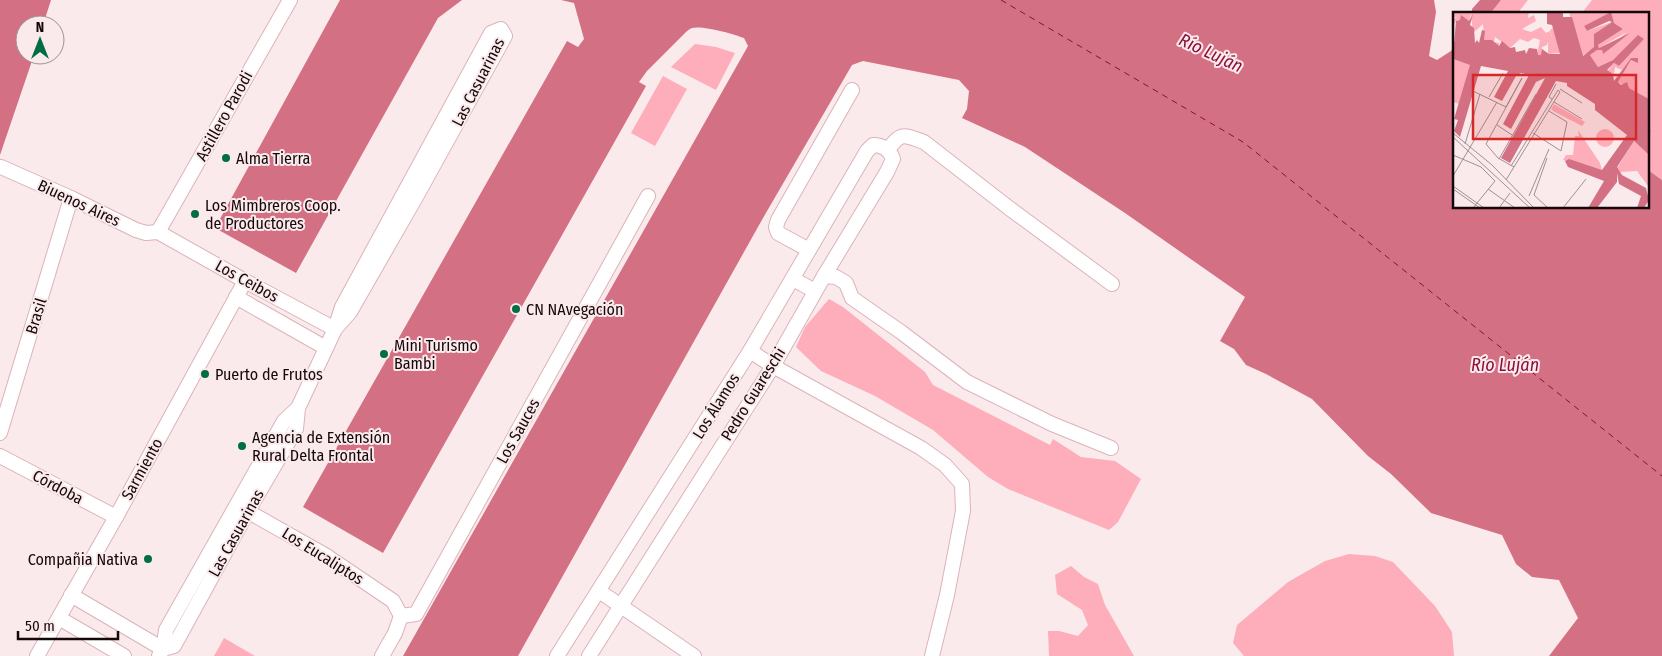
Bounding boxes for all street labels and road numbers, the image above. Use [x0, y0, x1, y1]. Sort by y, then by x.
street label: Las Casuarinas [448, 34, 508, 129]
street label: Astillero Parodi [192, 68, 256, 164]
street label: Biuenos Aires [35, 176, 123, 230]
street label: Los Ceibos [212, 256, 282, 306]
street label: Brasil [22, 296, 50, 336]
street label: Pedro Guareschi [717, 344, 789, 444]
street label: Los Álamos [688, 370, 744, 442]
street label: Los Sauces [492, 395, 544, 467]
street label: Sarmiento [117, 435, 167, 503]
street label: Córdoba [29, 466, 87, 508]
street label: Las Casuarinas [204, 486, 268, 580]
street label: Los Eucaliptos [279, 523, 368, 589]

